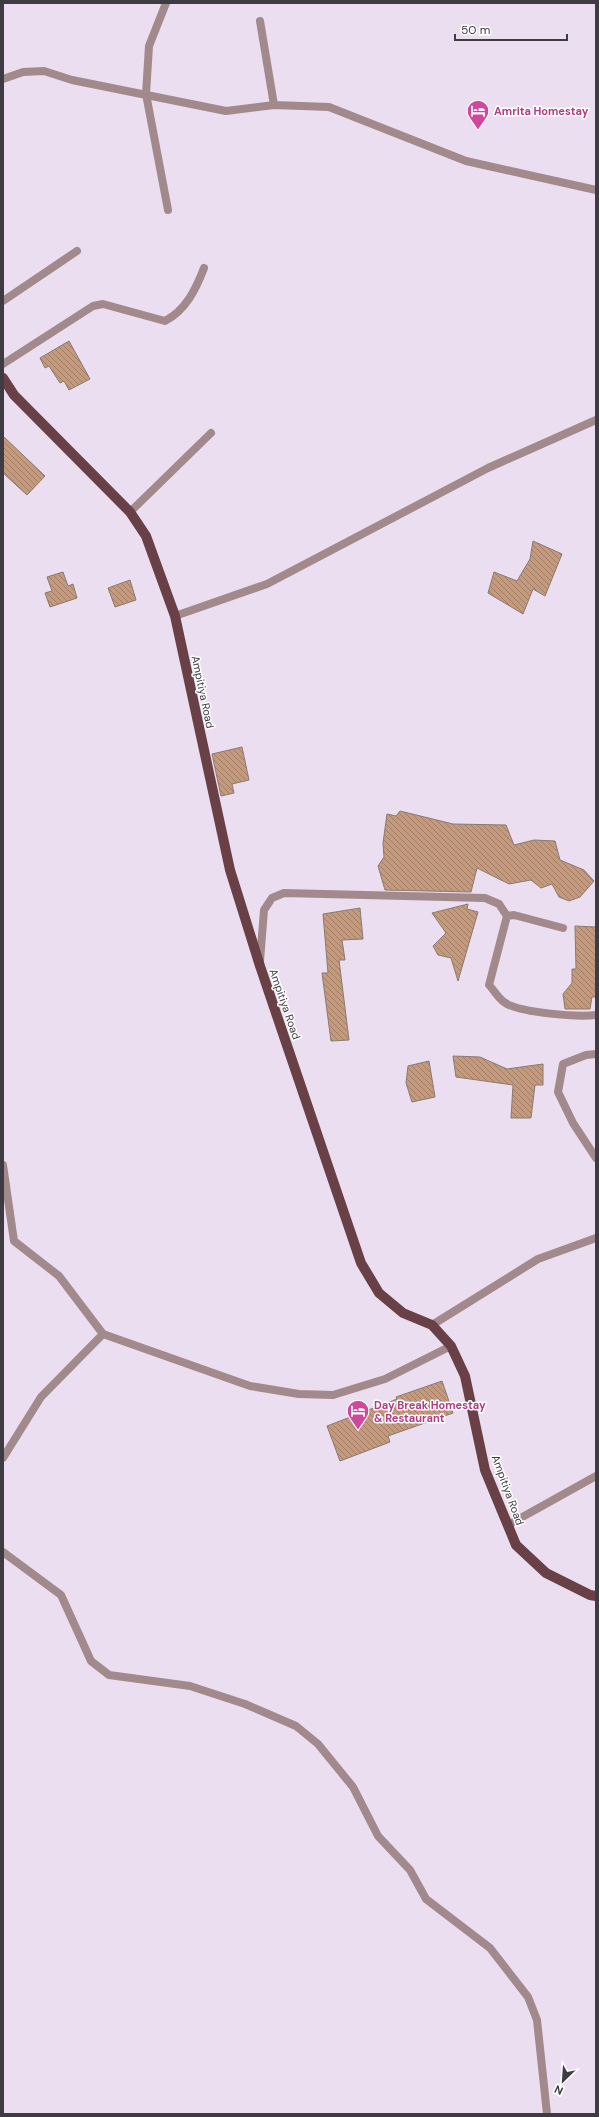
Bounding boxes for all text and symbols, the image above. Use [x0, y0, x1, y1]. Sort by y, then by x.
scale bar [455, 16, 567, 42]
text: 50 m [461, 22, 490, 38]
hotel icon: Amrita Homestay [465, 98, 491, 131]
place label: Amrita Homestay [494, 104, 589, 118]
street label: Ampitiya Road [188, 654, 218, 730]
street label: Ampitiya Road [266, 967, 304, 1041]
hotel icon: Day Break Homestay & Restaurant [345, 1398, 371, 1431]
place label: Day Break Homestay & Restaurant [374, 1398, 486, 1425]
street label: Ampitiya Road [489, 1453, 527, 1527]
north arrow [543, 2061, 583, 2101]
text: N [552, 2082, 565, 2098]

